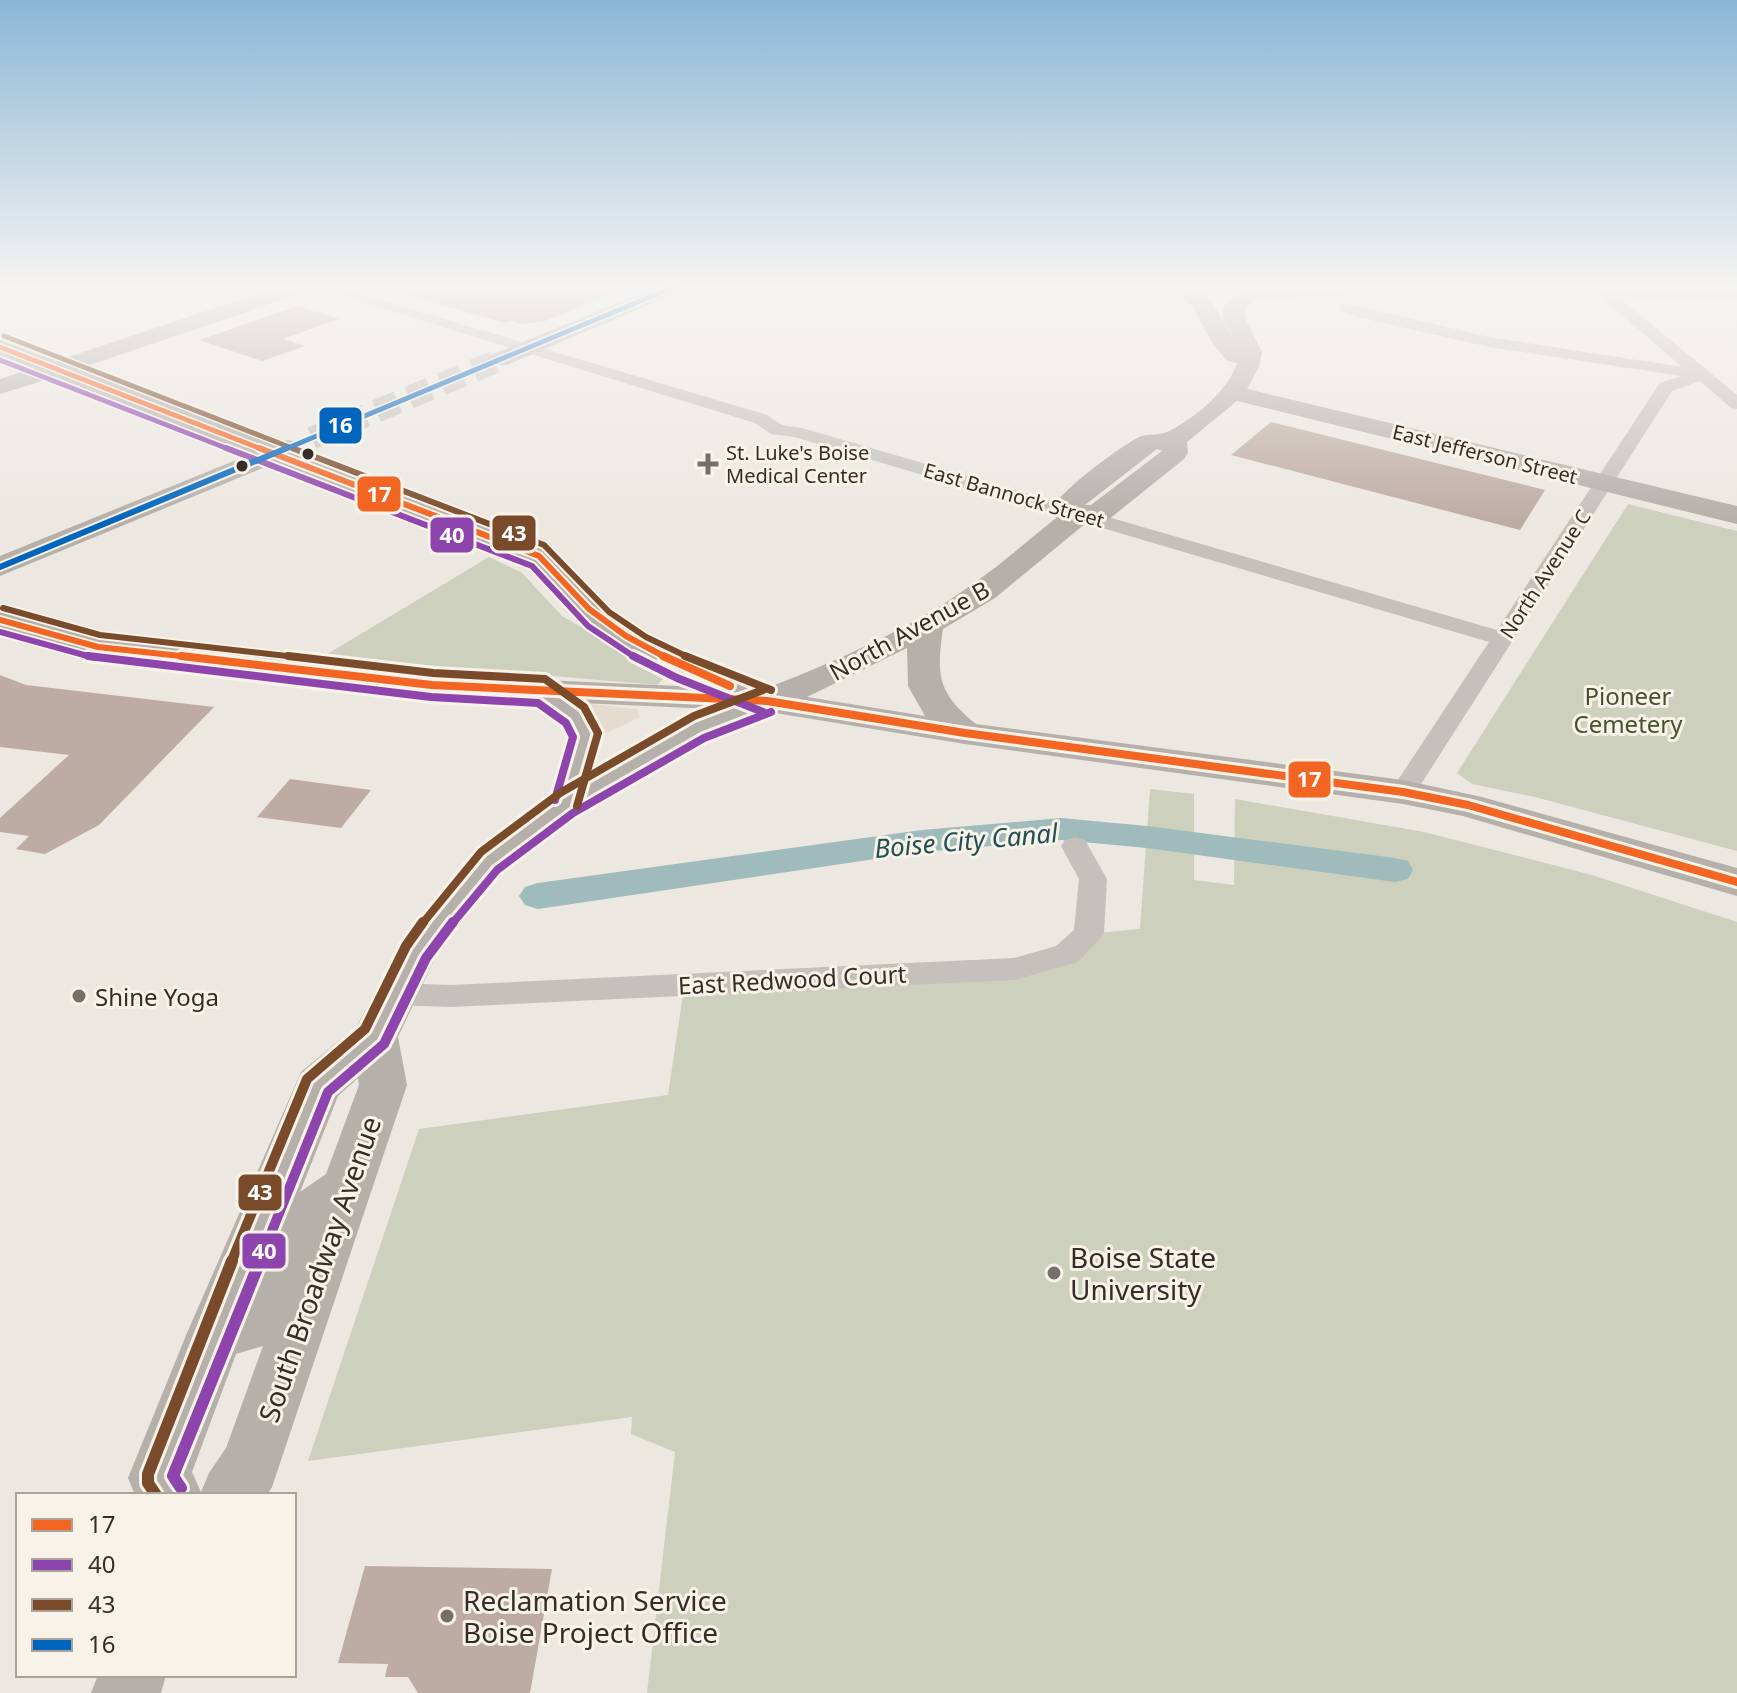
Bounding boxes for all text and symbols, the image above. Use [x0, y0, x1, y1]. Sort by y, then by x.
line badge: 16 [318, 406, 363, 445]
text: 16 [327, 409, 353, 439]
street label: East Jefferson Street [1390, 418, 1580, 490]
place label: St. Luke's Boise Medical Center [726, 439, 869, 489]
unlabelled marker [300, 446, 316, 462]
marker: St. Luke's Boise Medical Center [697, 453, 719, 475]
street label: East Bannock Street [921, 456, 1107, 534]
unlabelled marker [234, 458, 250, 474]
line badge: 17 [356, 475, 402, 513]
text: 17 [366, 478, 392, 508]
street label: North Avenue C [1493, 504, 1597, 644]
line badge: 43 [491, 514, 537, 552]
line badge: 40 [429, 516, 475, 554]
text: 43 [501, 517, 527, 547]
text: 40 [439, 519, 465, 549]
street label: North Avenue B [823, 572, 995, 688]
park label: Pioneer Cemetery [1573, 679, 1683, 740]
line badge: 17 [1287, 760, 1332, 799]
text: 17 [1296, 763, 1322, 793]
water label: Boise City Canal [873, 814, 1060, 866]
street label: East Redwood Court [677, 957, 907, 1001]
place label: Shine Yoga [95, 980, 219, 1013]
marker: Shine Yoga [70, 987, 88, 1005]
street label: South Broadway Avenue [249, 1111, 389, 1427]
line badge: 43 [237, 1173, 283, 1212]
text: 43 [247, 1176, 273, 1206]
line badge: 40 [241, 1232, 287, 1270]
text: 40 [251, 1235, 277, 1265]
place label: Boise State University [1070, 1238, 1216, 1308]
marker: Boise State University [1045, 1264, 1063, 1282]
legend [16, 1493, 296, 1677]
text: 17 [88, 1507, 115, 1540]
text: 40 [88, 1547, 115, 1580]
place label: Reclamation Service Boise Project Office [463, 1581, 727, 1651]
text: 43 [88, 1587, 115, 1620]
marker: Reclamation Service Boise Project Office [438, 1607, 456, 1625]
text: 16 [88, 1627, 115, 1660]

